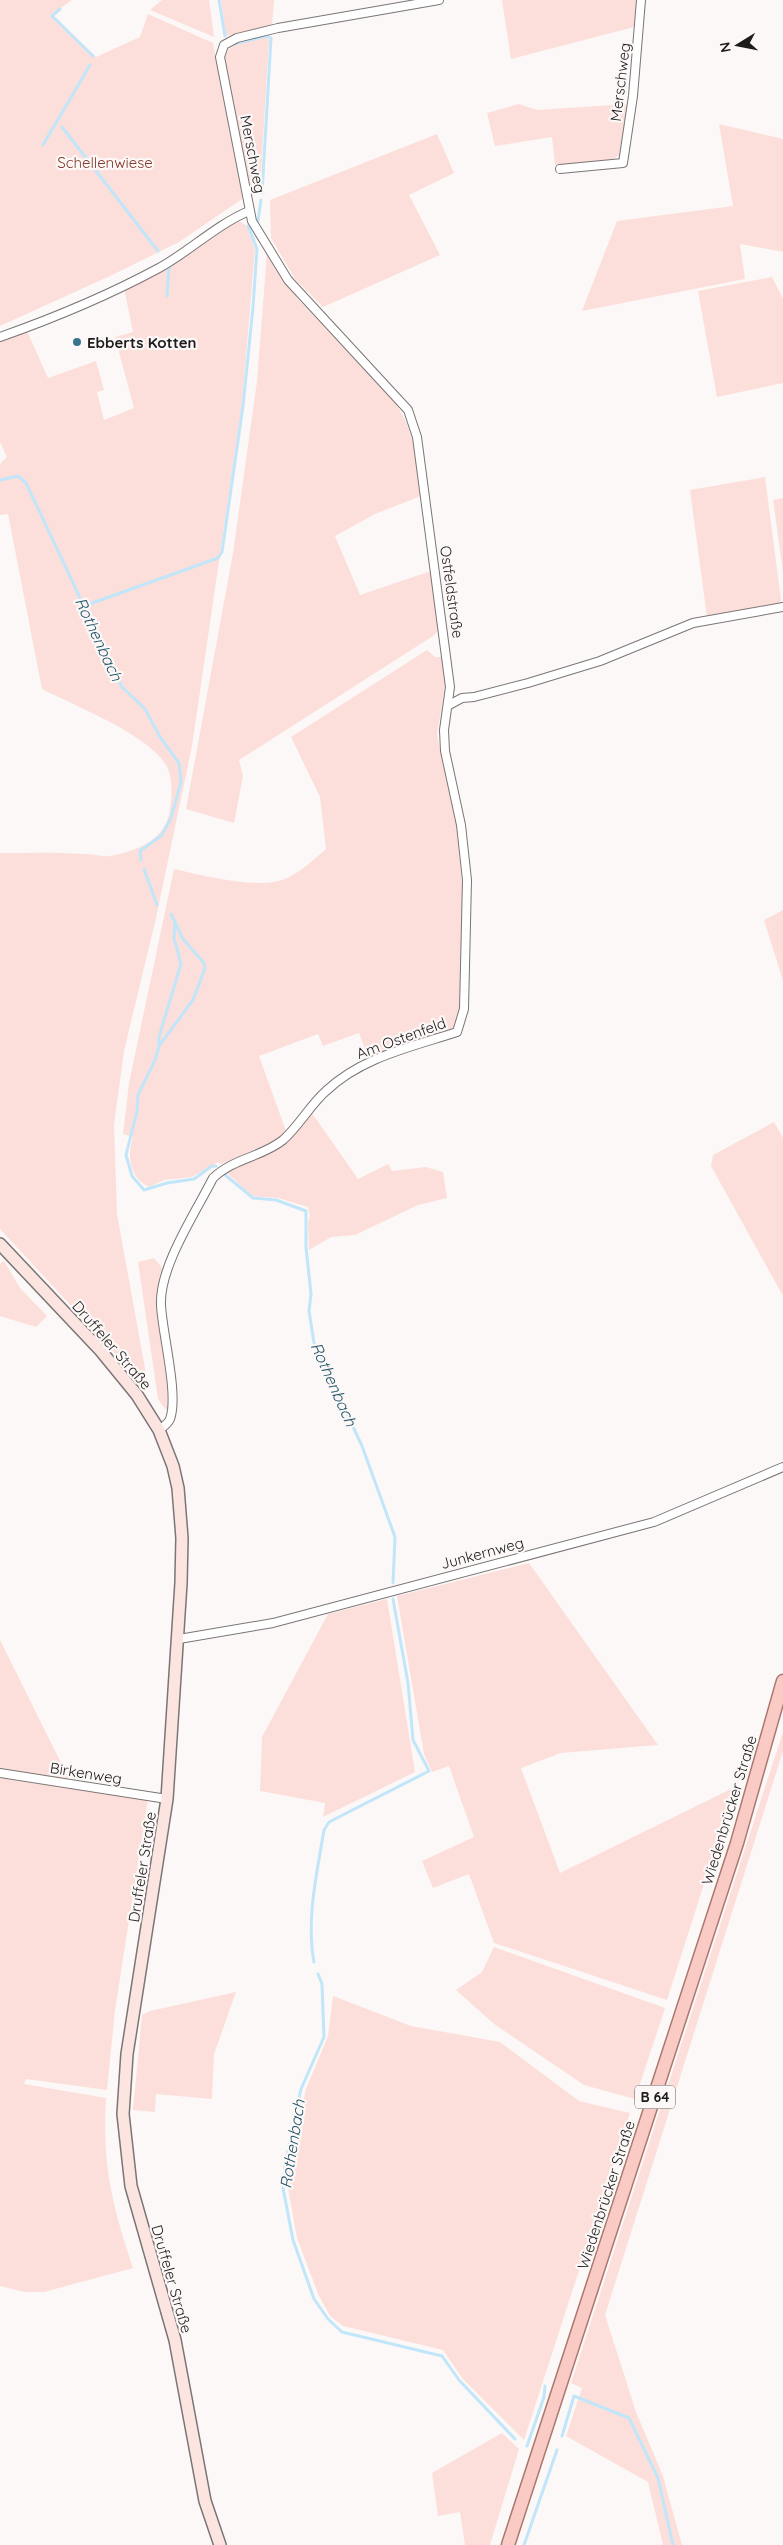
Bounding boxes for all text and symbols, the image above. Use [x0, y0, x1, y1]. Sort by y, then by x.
north arrow [713, 20, 763, 70]
text: N [715, 41, 735, 54]
street label: Merschweg [606, 42, 634, 122]
street label: Merschweg [236, 113, 270, 195]
park label: Schellenwiese [57, 153, 153, 172]
place label: Ebberts Kotten [87, 333, 197, 352]
marker: Ebberts Kotten [71, 336, 83, 348]
street label: Ostfeldstraße [436, 544, 468, 640]
water label: Rothenbach [71, 594, 127, 685]
street label: Am Ostenfeld [354, 1013, 448, 1063]
street label: Druffeler Straße [68, 1297, 156, 1393]
water label: Rothenbach [307, 1339, 362, 1430]
street label: Junkernweg [438, 1533, 526, 1573]
street label: Wiedenbrücker Straße [697, 1733, 761, 1887]
street label: Birkenweg [49, 1758, 123, 1788]
street label: Druffeler Straße [124, 1810, 160, 1924]
road number: B 64 [635, 2086, 675, 2108]
water label: Rothenbach [275, 2097, 309, 2190]
street label: Wiedenbrücker Straße [573, 2118, 639, 2272]
street label: Druffeler Straße [147, 2223, 197, 2335]

